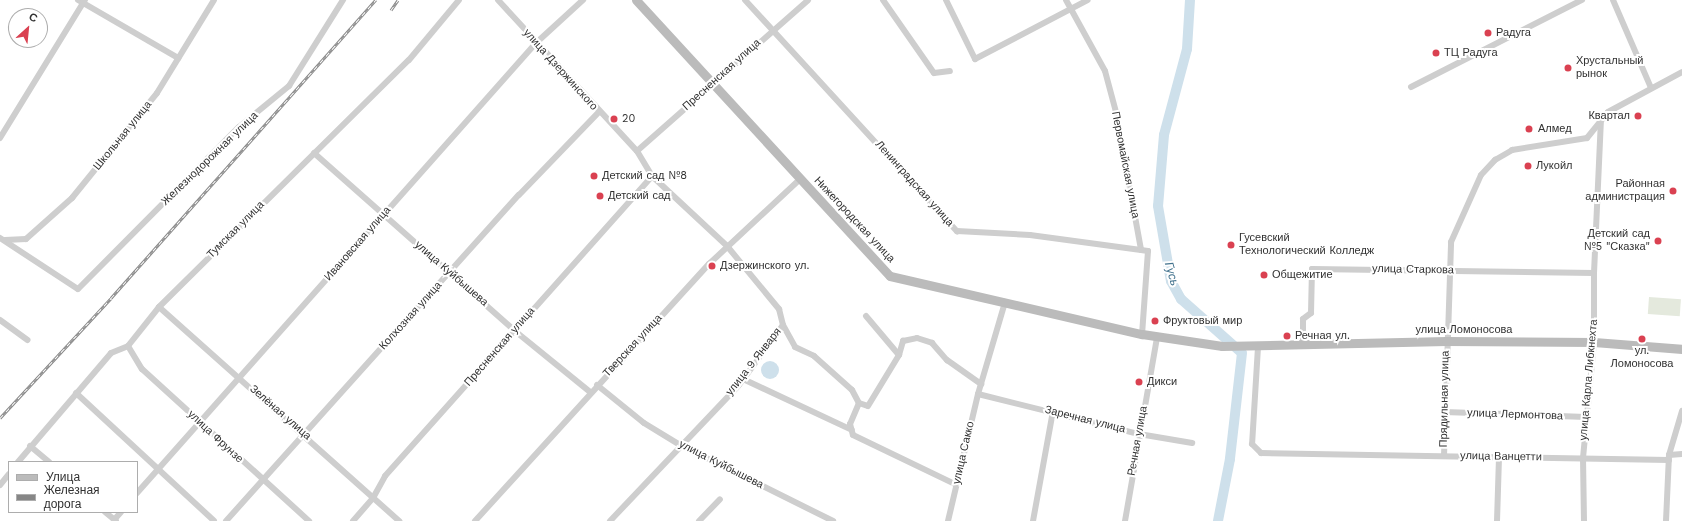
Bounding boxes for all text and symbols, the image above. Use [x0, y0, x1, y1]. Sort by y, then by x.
north arrow [8, 8, 48, 48]
text: С [27, 10, 40, 25]
place label: Радуга [1496, 26, 1531, 40]
street label: улица Дзержинского [520, 27, 600, 113]
marker: Радуга [1483, 28, 1493, 38]
street label: Пресненская улица [680, 36, 764, 114]
place label: ТЦ Радуга [1444, 46, 1498, 60]
marker: ТЦ Радуга [1431, 48, 1441, 58]
place label: Хрустальный рынок [1576, 55, 1644, 81]
marker: Хрустальный рынок [1563, 63, 1573, 73]
street label: Школьная улица [91, 99, 155, 173]
street label: Железнодорожная улица [159, 109, 261, 209]
place label: Квартал [1588, 109, 1630, 123]
street label: Первомайская улица [1108, 111, 1142, 219]
marker: Квартал [1633, 111, 1643, 121]
place label: 20 [622, 112, 635, 126]
marker: 20 [609, 114, 619, 124]
place label: Алмед [1538, 122, 1572, 136]
marker: Алмед [1523, 123, 1535, 135]
street label: Ленинградская улица [872, 138, 956, 230]
place label: Лукойл [1536, 159, 1572, 173]
marker: Лукойл [1523, 161, 1533, 171]
place label: Детский сад №8 [602, 169, 687, 183]
marker: Детский сад №8 [589, 171, 599, 181]
street label: Нижегородская улица [811, 174, 897, 266]
place label: Районная администрация [1585, 178, 1665, 204]
marker: Районная администрация [1668, 186, 1678, 196]
place label: Детский сад [608, 189, 671, 203]
marker: Детский сад [595, 191, 605, 201]
street label: Тумская улица [205, 199, 267, 261]
street label: Ивановская улица [322, 204, 394, 284]
place label: Детский сад №5 "Сказка" [1584, 228, 1650, 254]
place label: Гусевский Технологический Колледж [1239, 232, 1374, 258]
marker: Детский сад №5 "Сказка" [1653, 236, 1663, 246]
street label: улица Куйбышева [412, 239, 490, 309]
marker: Гусевский Технологический Колледж [1226, 240, 1236, 250]
place label: Дзержинского ул. [720, 259, 809, 273]
water label: Гусь [1161, 260, 1181, 288]
marker: Дзержинского ул. [707, 261, 717, 271]
street label: улица Старкова [1372, 263, 1454, 277]
place label: Общежитие [1272, 268, 1333, 282]
marker: Общежитие [1259, 270, 1269, 280]
street label: Колхозная улица [377, 279, 445, 353]
street label: Пресненская улица [462, 305, 538, 389]
street label: Тверская улица [601, 312, 665, 380]
place label: Фруктовый мир [1163, 314, 1242, 328]
marker: Фруктовый мир [1150, 316, 1160, 326]
street label: улица Карла Либкнехта [1577, 319, 1601, 441]
street label: улица Ломоносова [1416, 323, 1512, 337]
street label: улица 9 Января [723, 325, 785, 399]
place label: Речная ул. [1295, 329, 1350, 343]
marker: Речная ул. [1282, 331, 1292, 341]
marker: ул. Ломоносова [1637, 334, 1647, 344]
place label: ул. Ломоносова [1611, 345, 1673, 371]
street label: Прядильная улица [1438, 351, 1452, 447]
place label: Дикси [1147, 375, 1177, 389]
marker: Дикси [1134, 377, 1144, 387]
street label: Зелёная улица [247, 383, 313, 443]
street label: Заречная улица [1043, 404, 1127, 436]
street label: Речная улица [1125, 405, 1151, 477]
street label: улица Лермонтова [1467, 407, 1563, 423]
street label: улица Фрунзе [185, 408, 245, 466]
street label: улица Сакко [950, 420, 978, 486]
street label: улица Куйбышева [677, 438, 765, 492]
street label: улица Ванцетти [1460, 450, 1542, 464]
legend [8, 461, 138, 513]
text: Улица [46, 470, 80, 484]
text: Железная дорога [44, 483, 100, 511]

